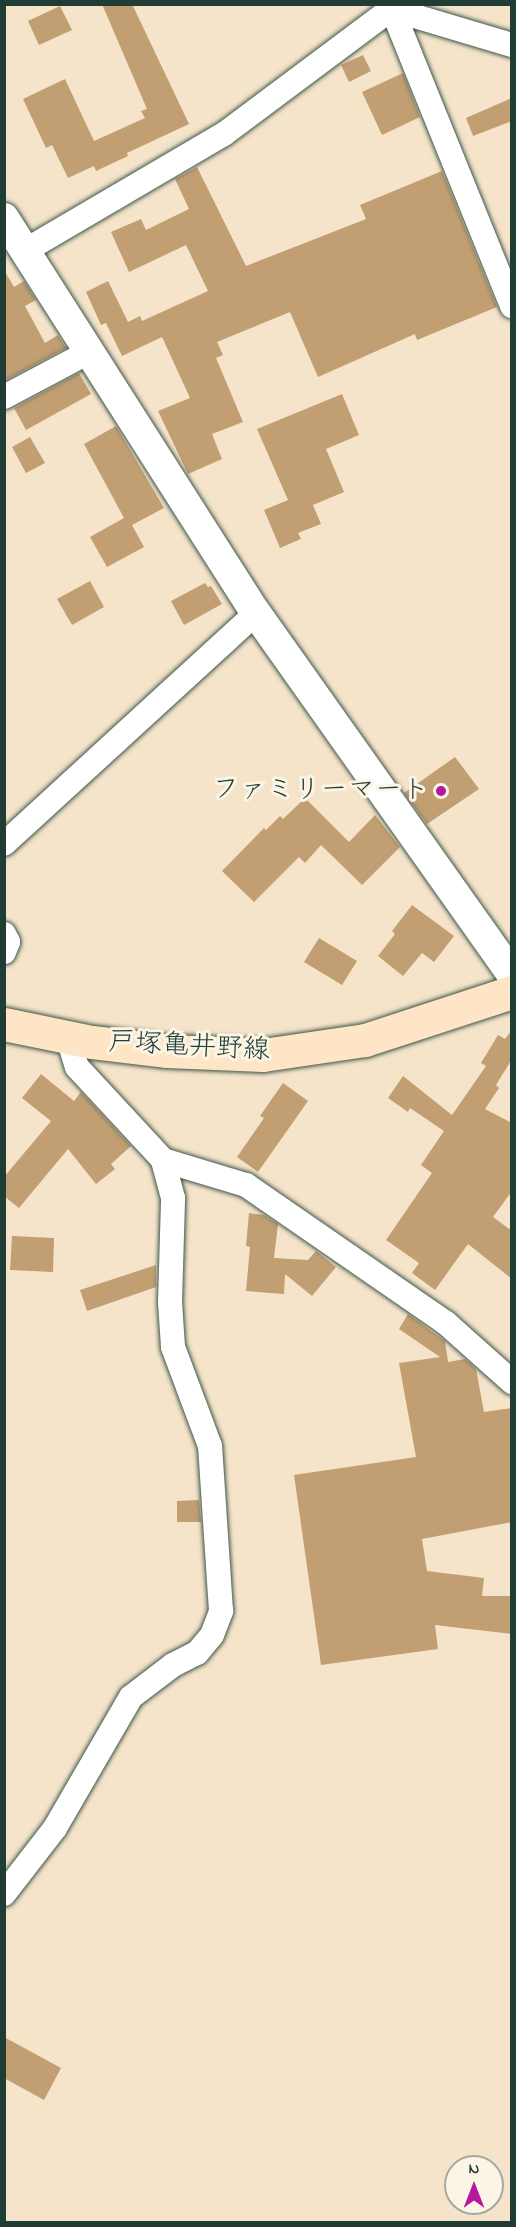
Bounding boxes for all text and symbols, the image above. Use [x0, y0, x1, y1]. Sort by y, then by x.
place label: ファミリーマート [213, 775, 429, 807]
marker: ファミリーマート [434, 784, 448, 798]
street label: 戸塚亀井野線 [107, 1027, 271, 1067]
north arrow [444, 2155, 504, 2215]
text: N [469, 2157, 479, 2181]

